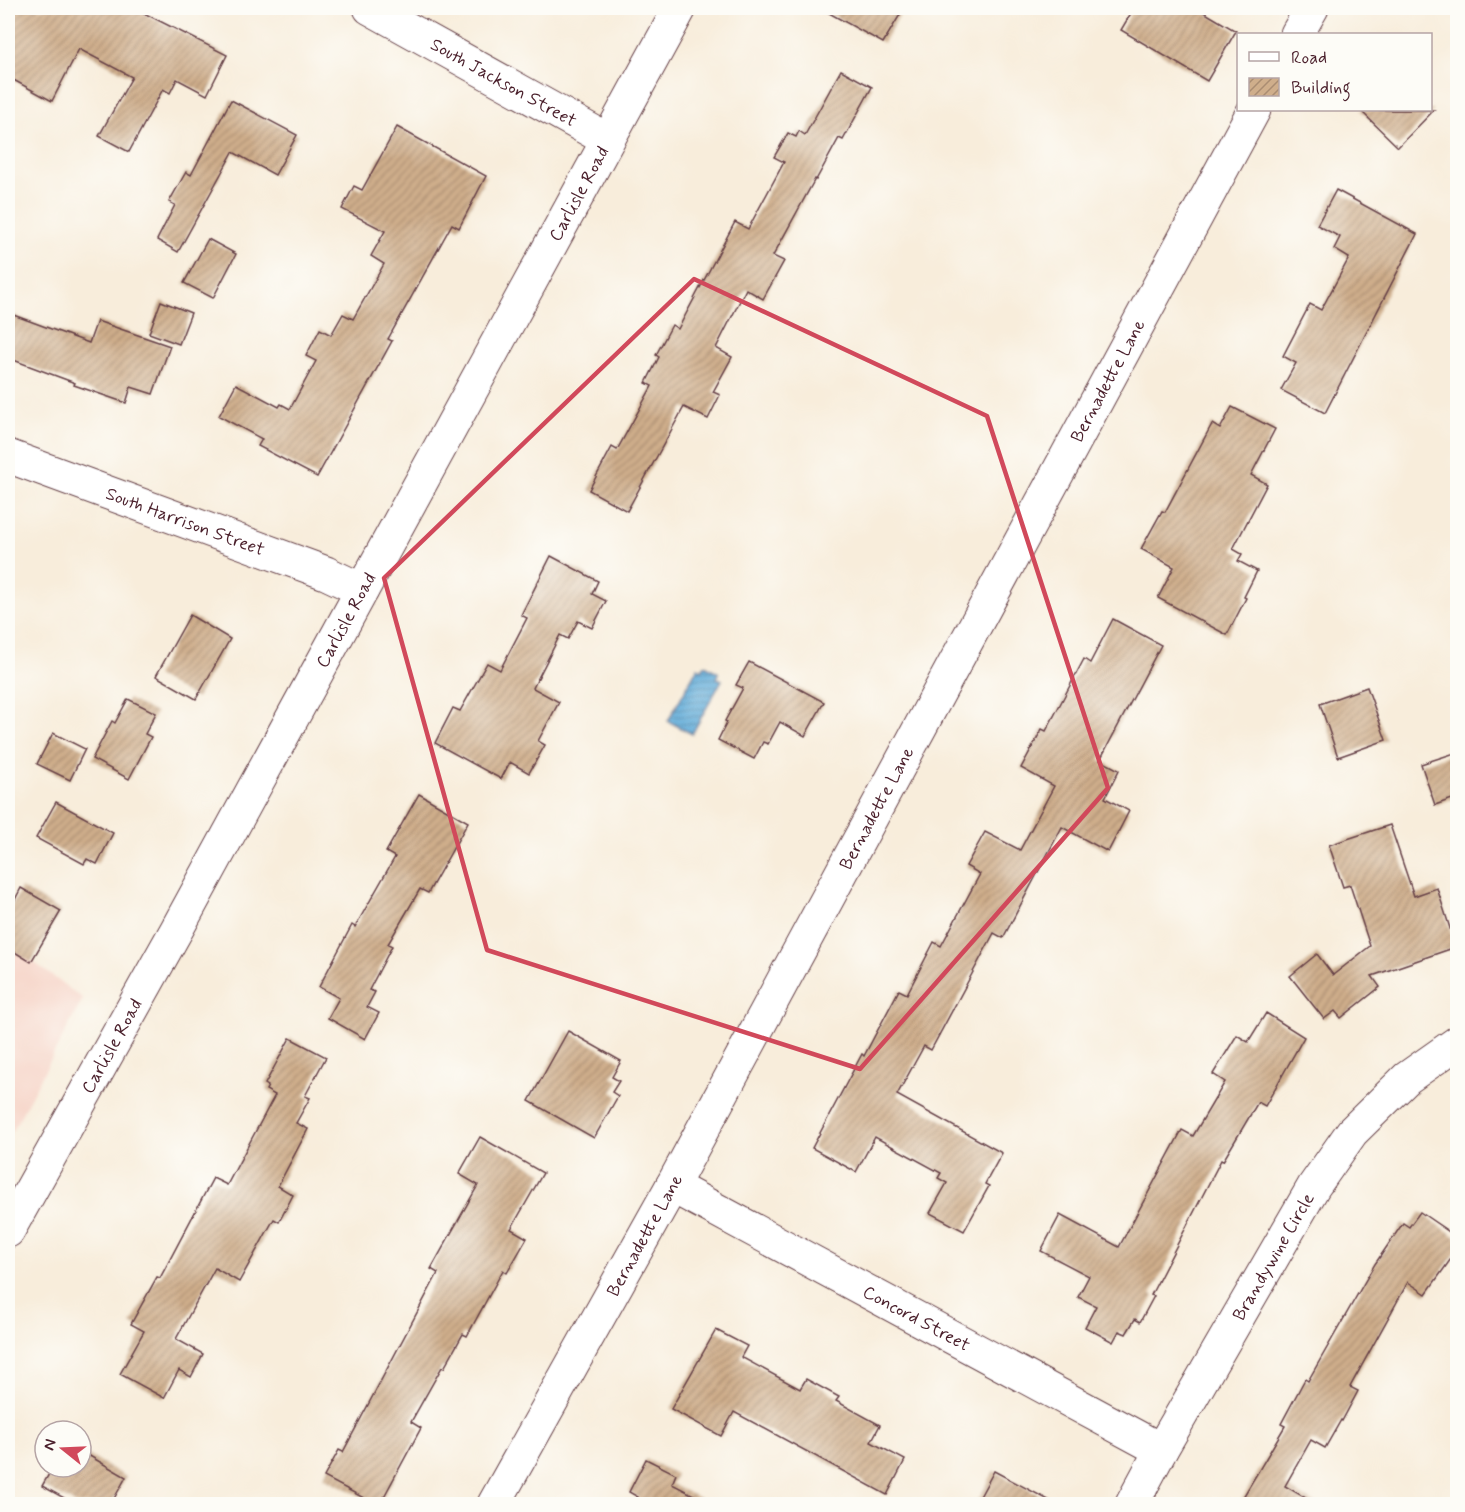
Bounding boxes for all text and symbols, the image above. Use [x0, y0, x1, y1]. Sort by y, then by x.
street label: South Jackson Street [426, 33, 581, 133]
legend [1237, 33, 1432, 111]
text: Road [1291, 46, 1327, 70]
text: Building [1291, 76, 1351, 102]
street label: Carlisle Road [544, 142, 615, 246]
street label: Bernadette Lane [1065, 316, 1151, 447]
street label: South Harrison Street [102, 482, 268, 562]
street label: Carlisle Road [311, 569, 382, 672]
street label: Bernadette Lane [834, 743, 920, 874]
street label: Carlisle Road [76, 995, 148, 1098]
street label: Bernadette Lane [602, 1170, 689, 1301]
street label: Brandywine Circle [1228, 1189, 1321, 1325]
street label: Concord Street [858, 1280, 974, 1358]
north arrow [33, 1419, 93, 1479]
text: N [39, 1437, 62, 1453]

